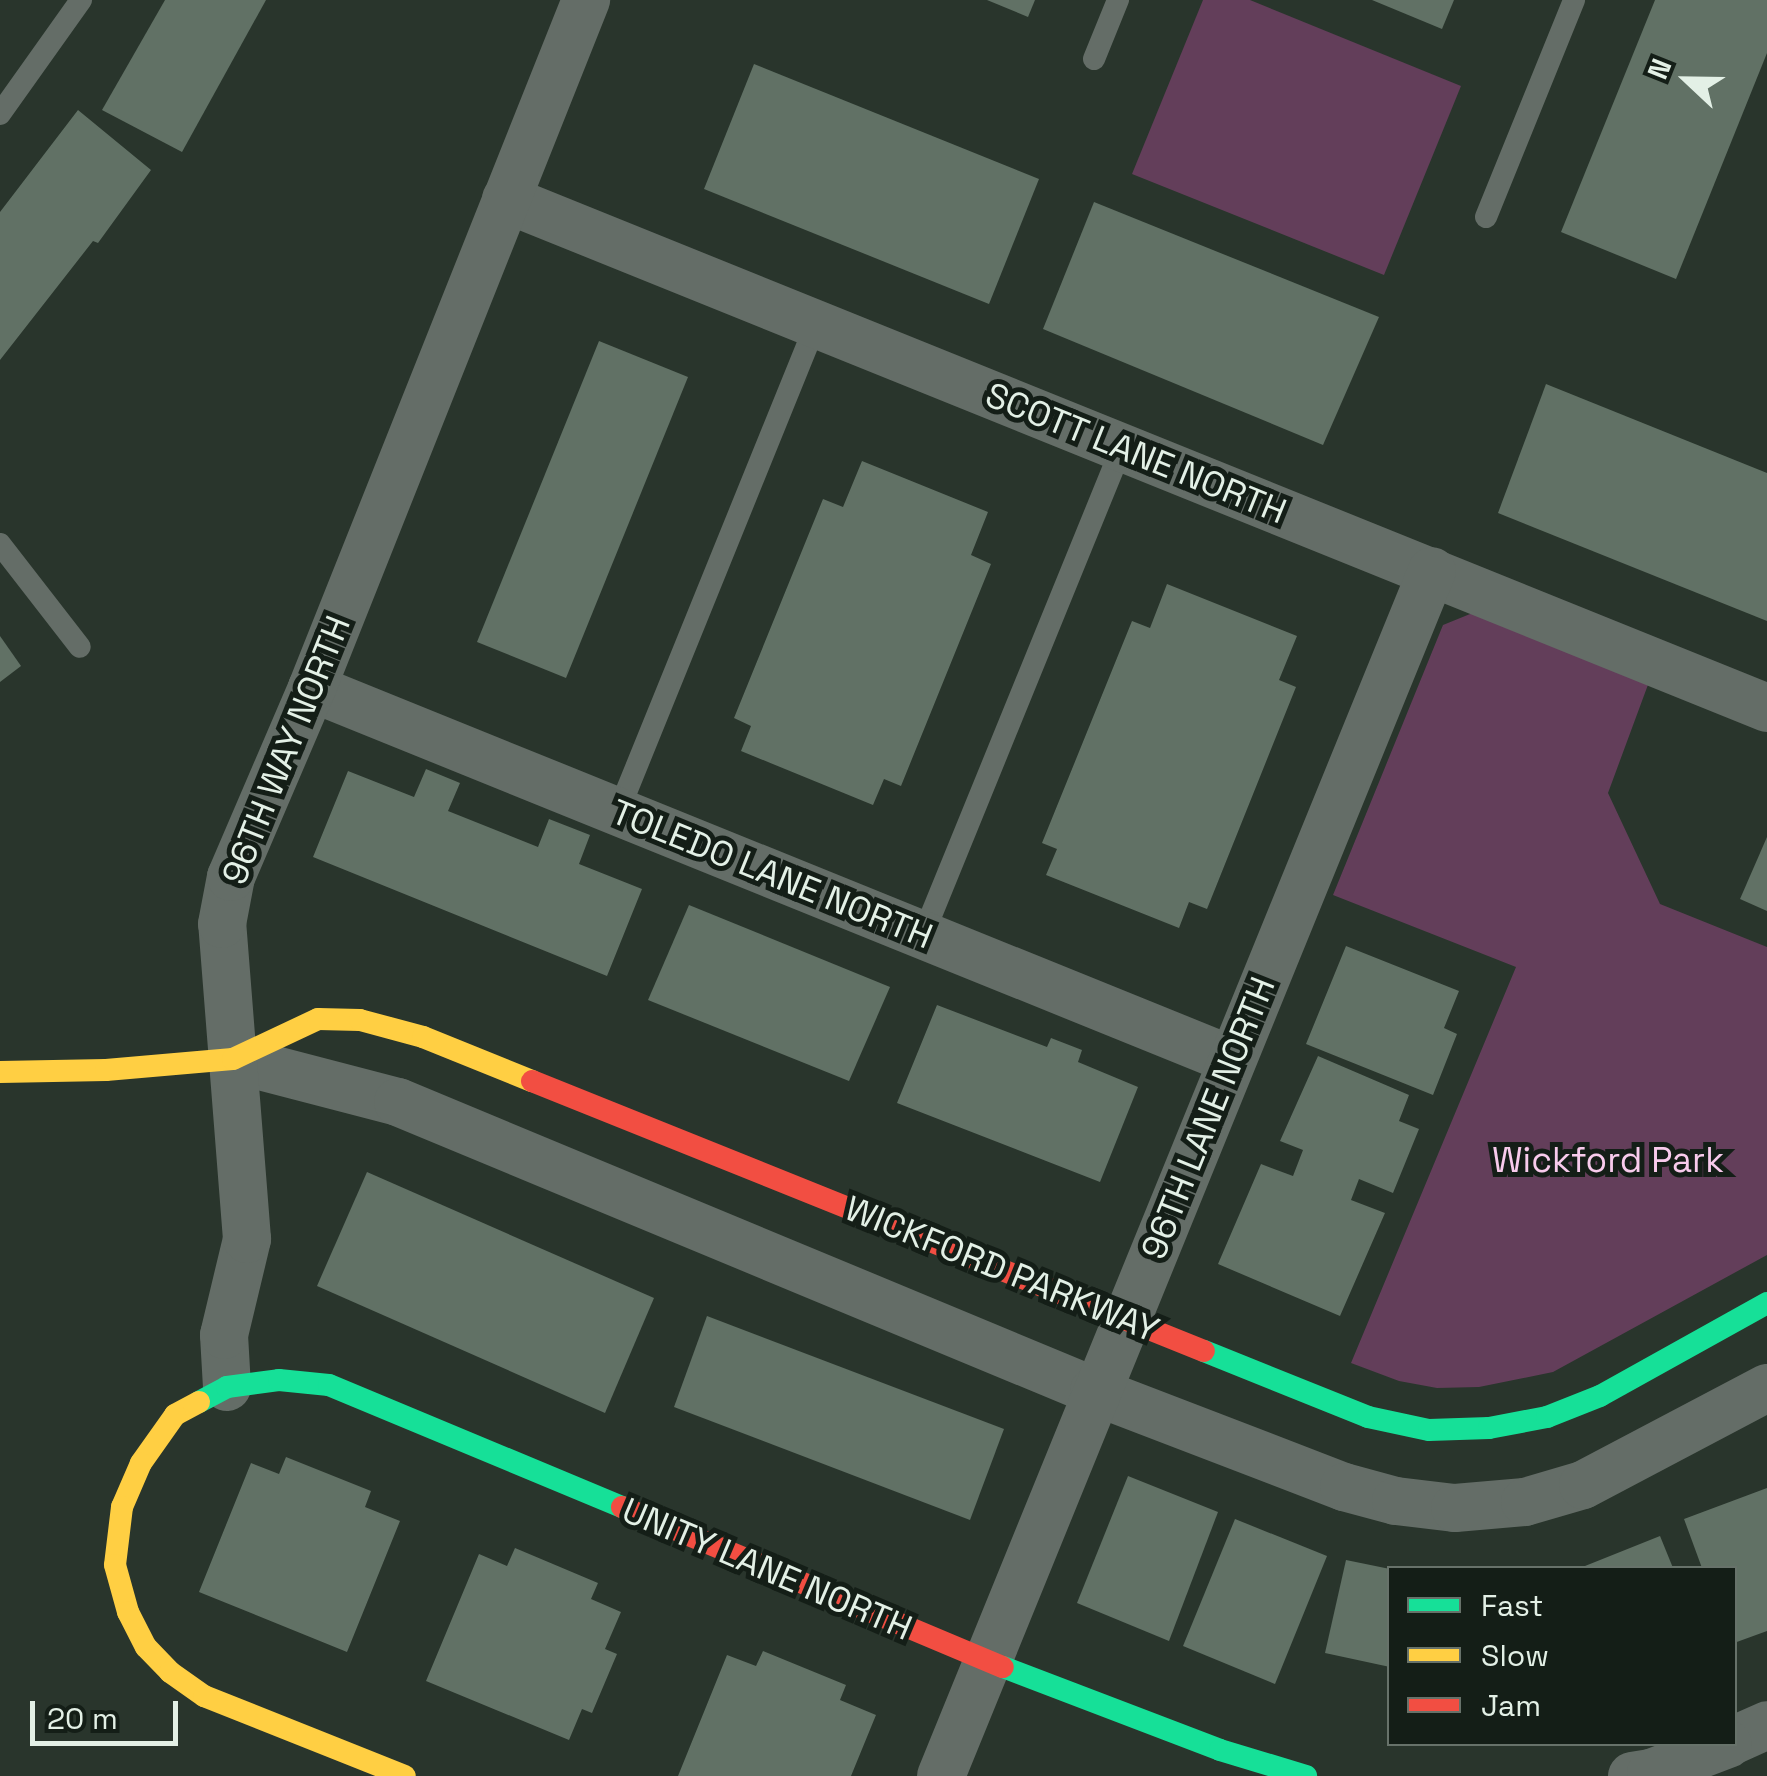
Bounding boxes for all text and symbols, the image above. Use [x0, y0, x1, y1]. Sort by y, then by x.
north arrow [1637, 30, 1737, 130]
text: N [1639, 53, 1679, 84]
street label: SCOTT LANE NORTH [979, 373, 1293, 533]
street label: 96TH WAY NORTH [213, 609, 359, 891]
street label: TOLEDO LANE NORTH [605, 790, 939, 958]
street label: 96TH LANE NORTH [1132, 971, 1284, 1265]
park label: Wickford Park [1492, 1139, 1724, 1181]
street label: WICKFORD PARKWAY [839, 1187, 1165, 1351]
street label: UNITY LANE NORTH [616, 1489, 918, 1649]
legend [1387, 1566, 1737, 1746]
text: Fast [1481, 1586, 1543, 1625]
text: Slow [1481, 1636, 1549, 1675]
scale bar [35, 1681, 182, 1743]
text: Jam [1481, 1686, 1541, 1725]
text: 20 m [47, 1699, 118, 1738]

